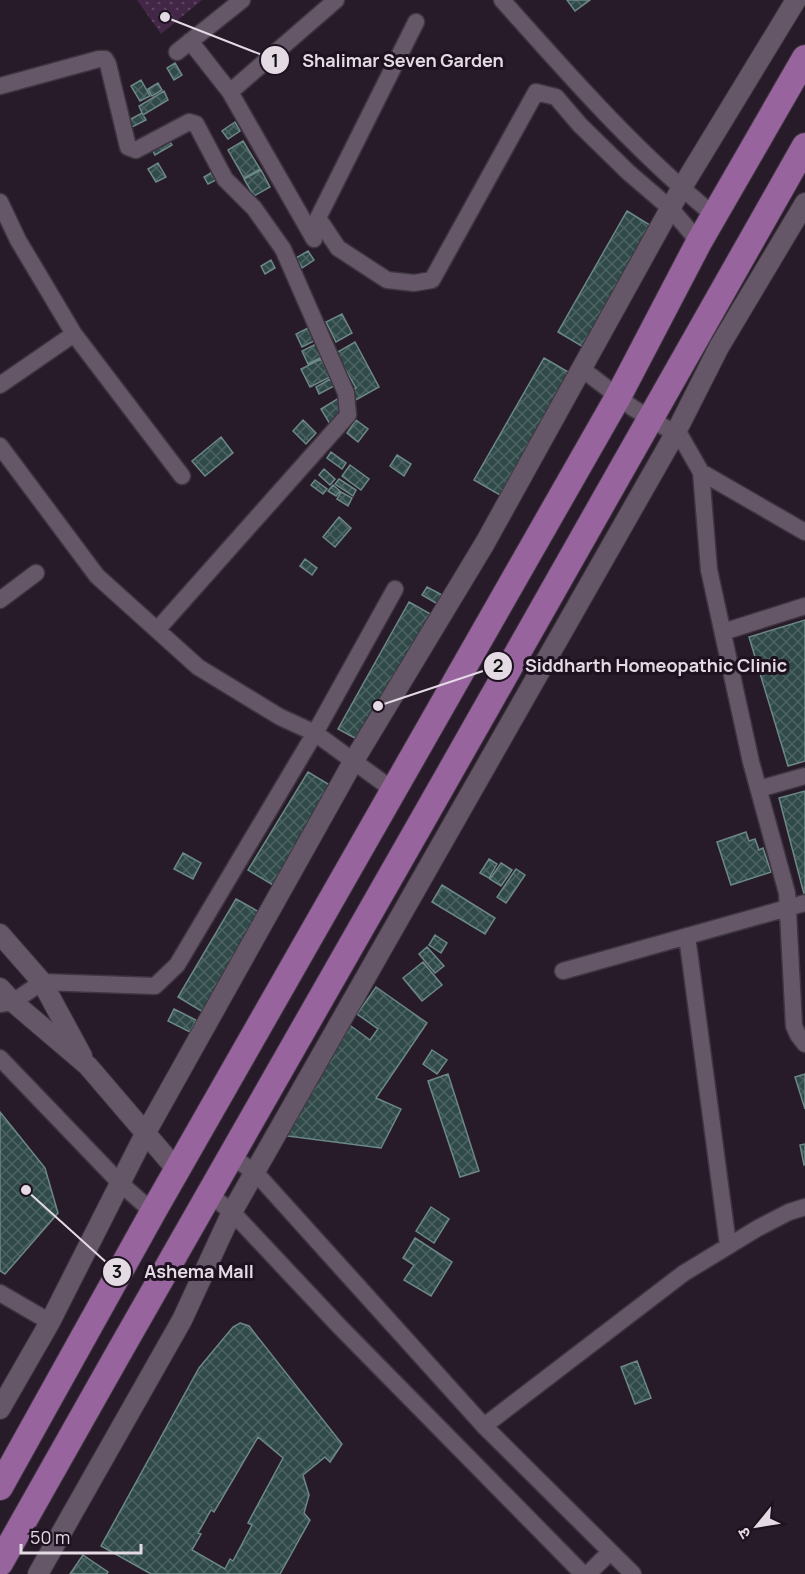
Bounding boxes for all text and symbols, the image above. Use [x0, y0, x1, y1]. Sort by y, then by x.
callout: Shalimar Seven Garden [260, 42, 515, 78]
text: 1 [271, 48, 279, 72]
text: Shalimar Seven Garden [302, 48, 504, 72]
callout: Siddharth Homeopathic Clinic [483, 648, 800, 684]
text: 2 [493, 653, 503, 677]
text: Siddharth Homeopathic Clinic [525, 653, 787, 677]
callout: Ashema Mall [102, 1254, 266, 1290]
text: 3 [112, 1259, 122, 1283]
text: Ashema Mall [144, 1259, 254, 1283]
north arrow [727, 1496, 787, 1556]
scale bar [21, 1517, 141, 1555]
text: उ [732, 1523, 756, 1543]
text: 50 m [30, 1525, 70, 1549]

